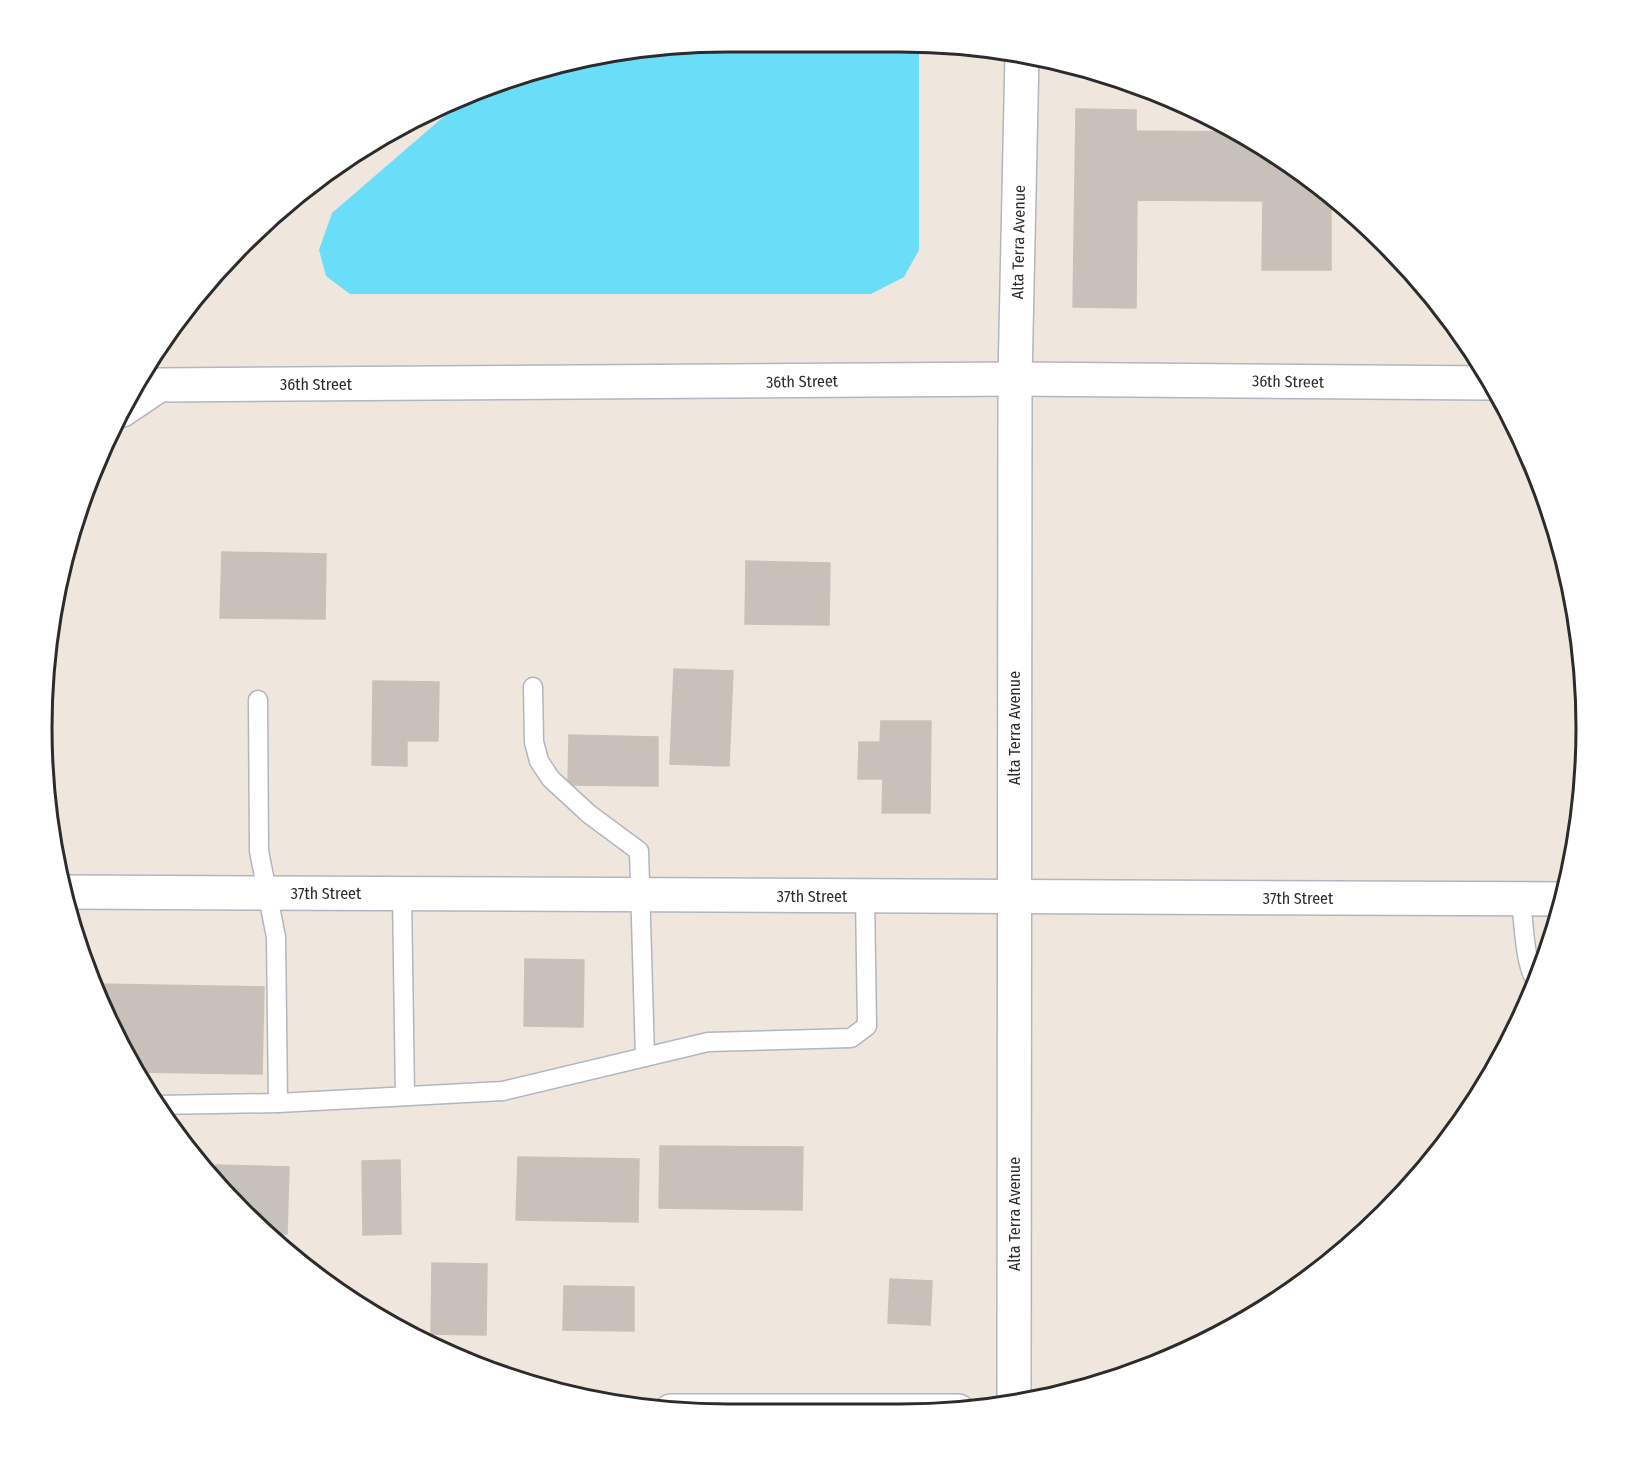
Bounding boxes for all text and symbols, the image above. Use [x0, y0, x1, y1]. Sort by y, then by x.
street label: Alta Terra Avenue [1008, 185, 1029, 299]
street label: 36th Street [766, 371, 839, 392]
street label: 36th Street [1252, 371, 1325, 392]
street label: 36th Street [280, 375, 353, 394]
street label: Alta Terra Avenue [1005, 671, 1024, 785]
street label: 37th Street [291, 884, 362, 903]
street label: 37th Street [777, 887, 848, 906]
street label: 37th Street [1263, 889, 1334, 908]
street label: Alta Terra Avenue [1005, 1157, 1024, 1271]

